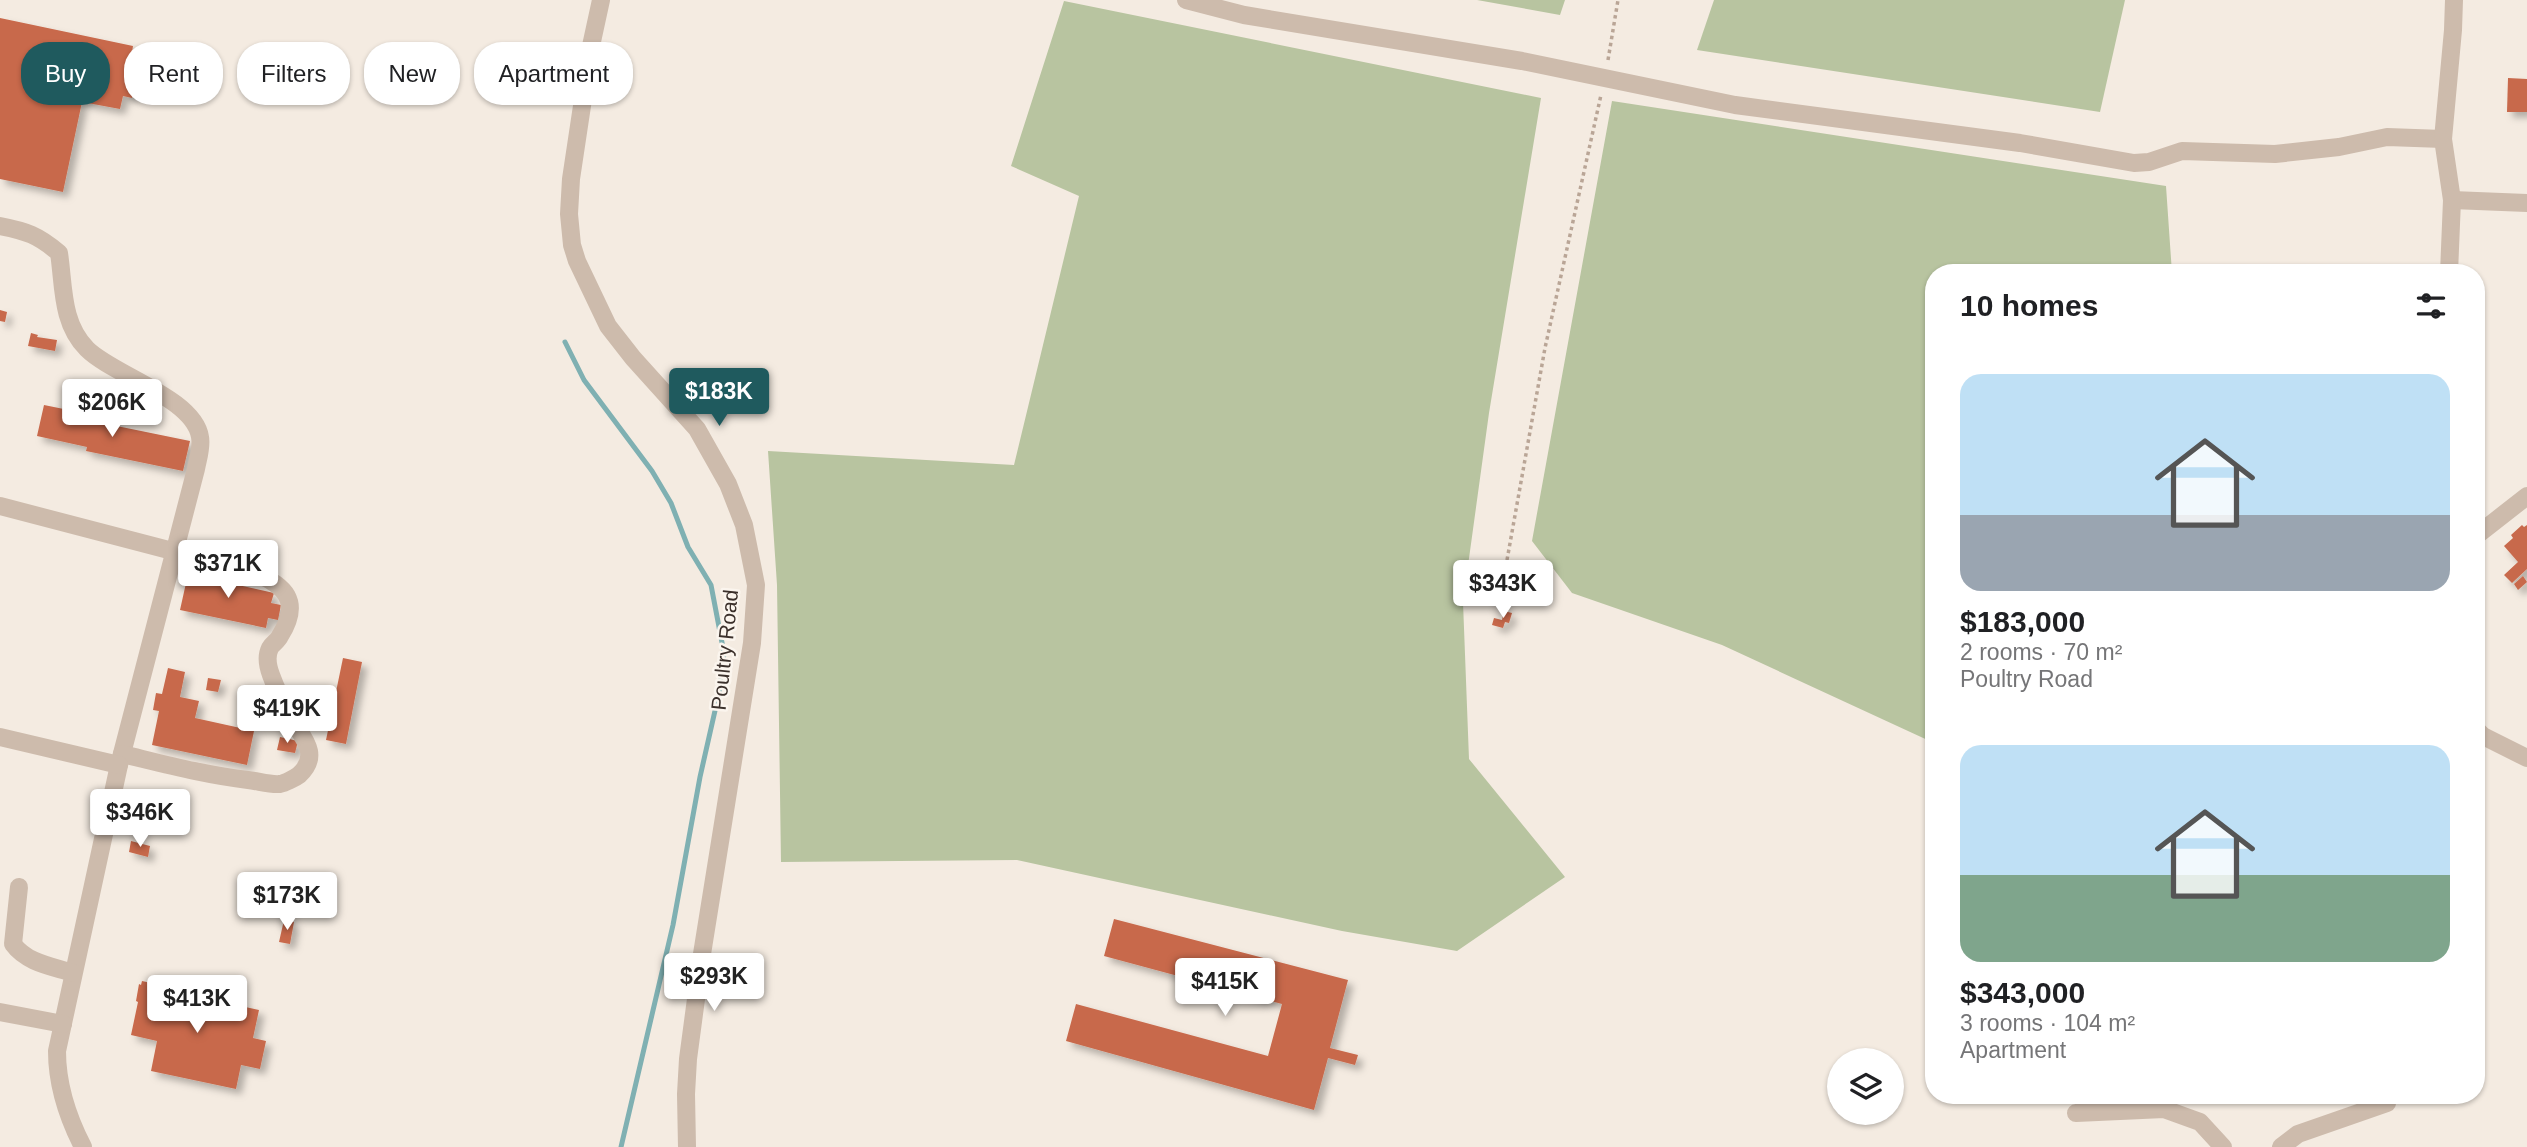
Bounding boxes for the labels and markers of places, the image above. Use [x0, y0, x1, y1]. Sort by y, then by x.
pin: $183K [670, 368, 768, 428]
pin: $206K [63, 380, 161, 439]
pin: $371K [179, 540, 277, 600]
pin: $343K [1454, 560, 1552, 620]
pin: $419K [238, 686, 336, 745]
pin: $346K [91, 790, 189, 849]
pin: $173K [238, 872, 336, 932]
pin: $293K [665, 954, 763, 1013]
pin: $415K [1176, 958, 1274, 1018]
pin: $413K [148, 976, 246, 1035]

